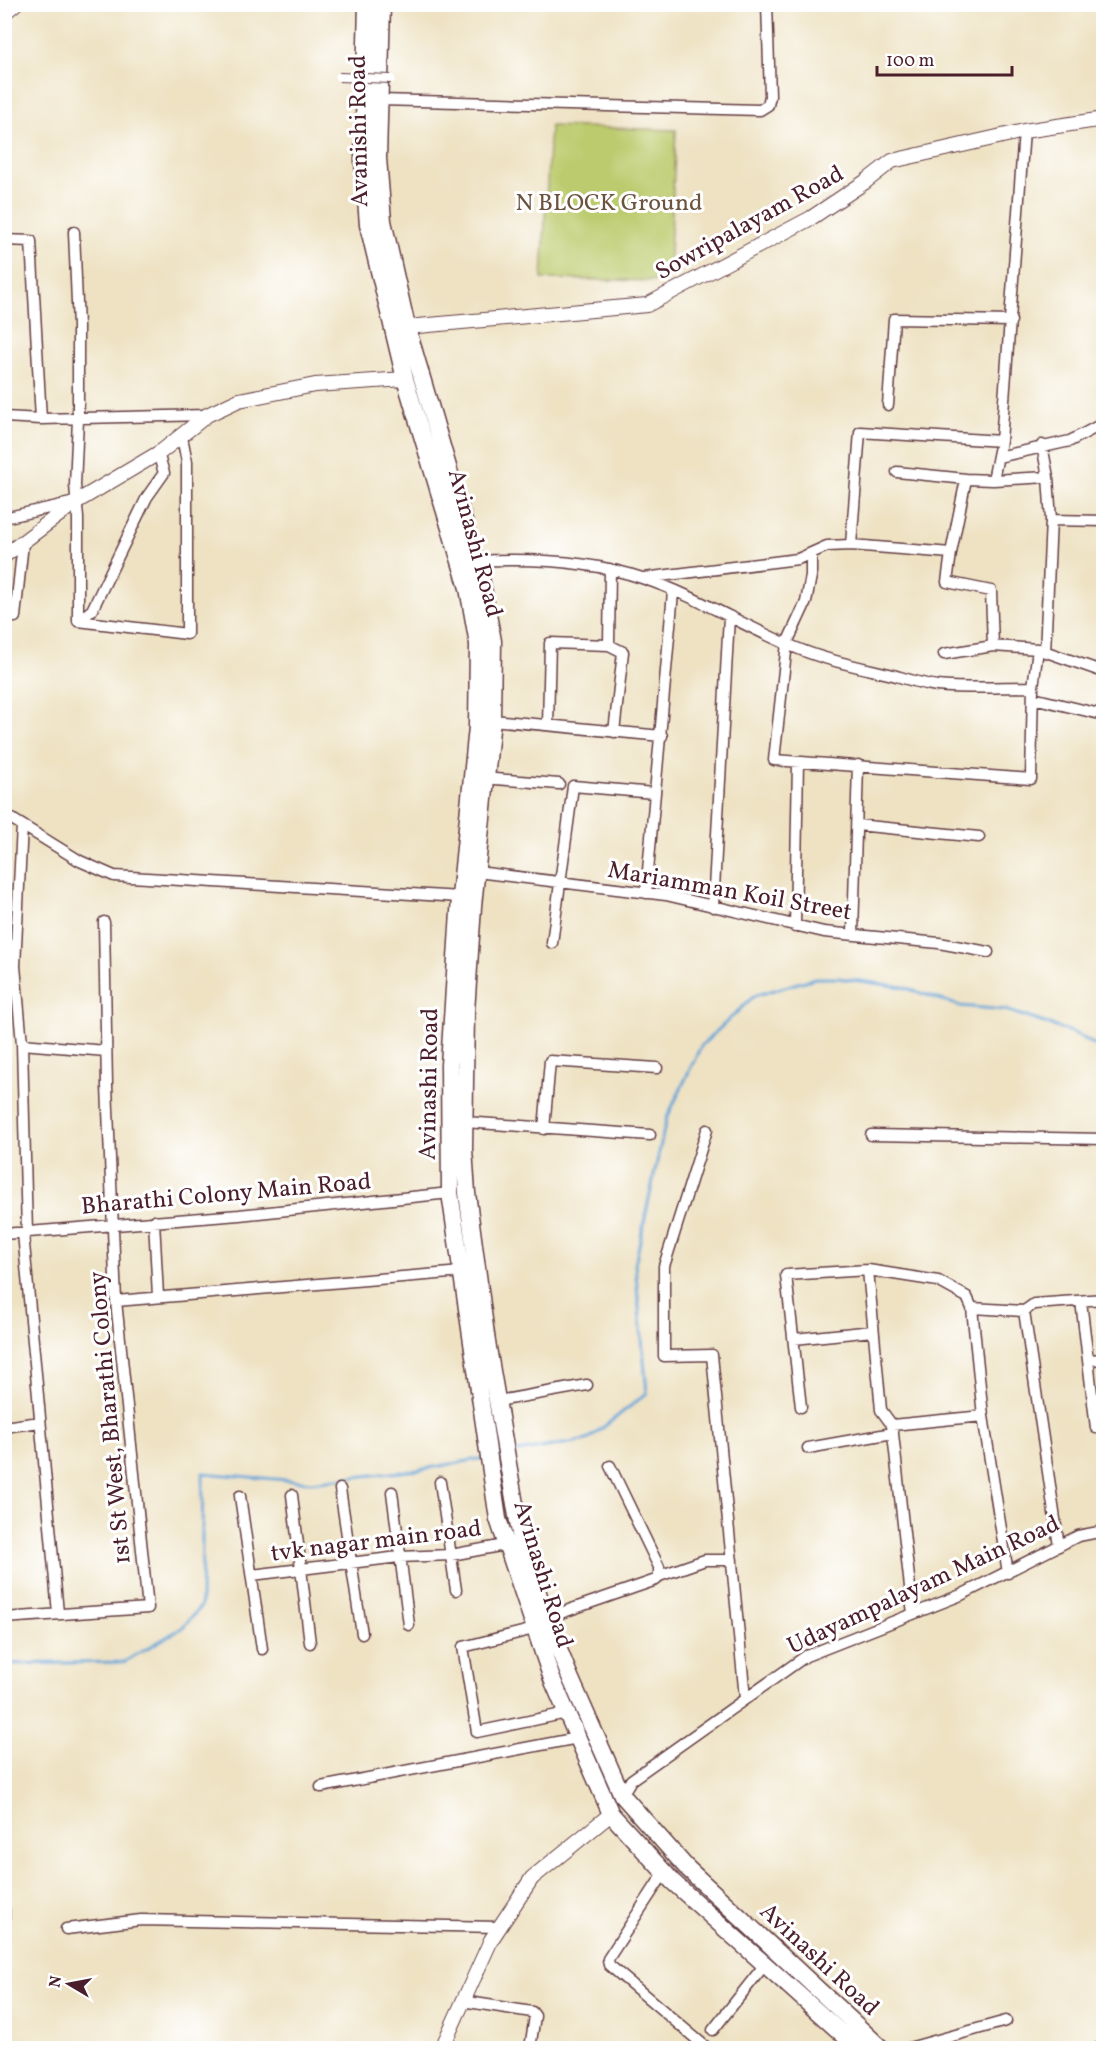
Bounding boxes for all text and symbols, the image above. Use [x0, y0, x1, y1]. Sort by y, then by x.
scale bar [877, 39, 1012, 77]
text: 100 m [886, 49, 935, 74]
street label: Avanishi Road [342, 54, 378, 207]
street label: Sowripalayam Road [649, 158, 850, 290]
park label: N BLOCK Ground [515, 187, 703, 221]
street label: Avinashi Road [438, 465, 510, 622]
street label: Mariamman Koil Street [605, 854, 854, 930]
street label: Avinashi Road [412, 1008, 448, 1161]
street label: Bharathi Colony Main Road [80, 1165, 373, 1225]
street label: 1st St West, Bharathi Colony [81, 1270, 141, 1566]
street label: Avinashi Road [504, 1497, 581, 1652]
street label: Udayampalayam Main Road [782, 1508, 1066, 1664]
street label: tvk nagar main road [269, 1512, 484, 1572]
street label: Avinashi Road [751, 1896, 886, 2025]
north arrow [39, 1954, 99, 2014]
text: N [44, 1974, 68, 1989]

